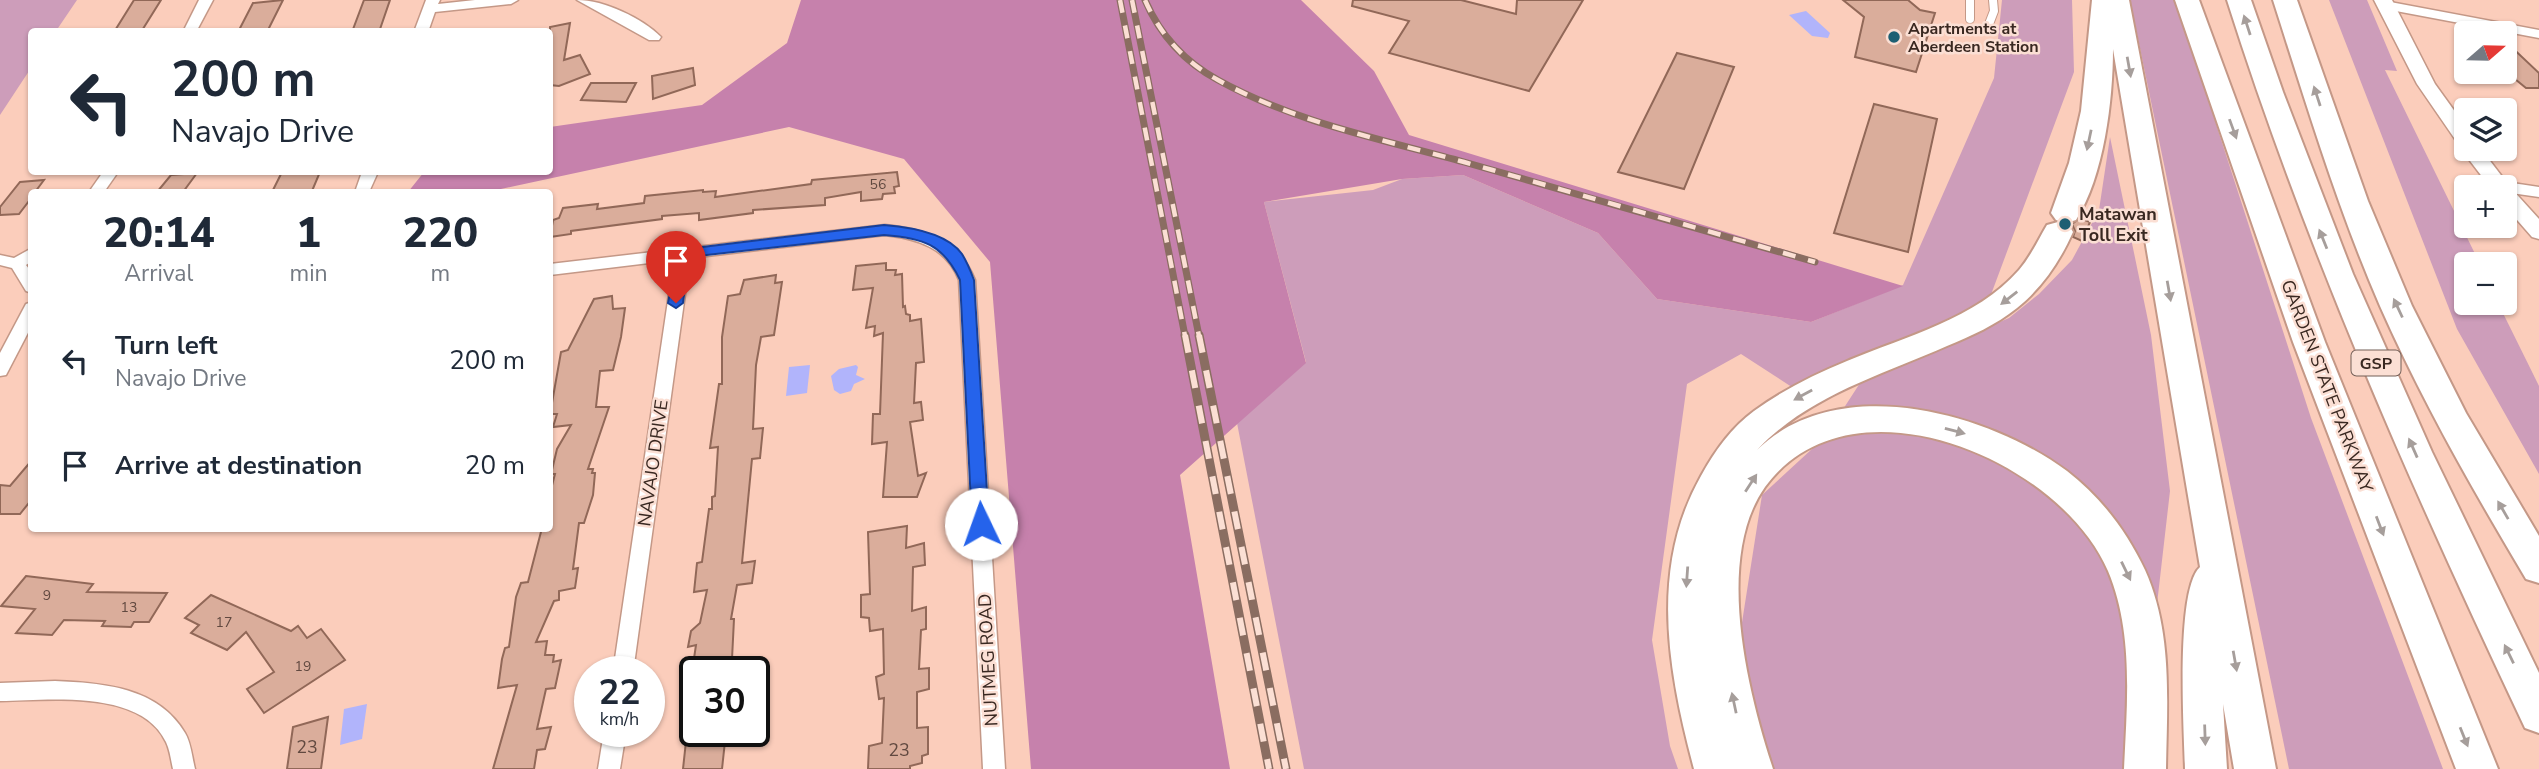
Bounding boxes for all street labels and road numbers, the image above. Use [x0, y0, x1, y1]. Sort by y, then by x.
street label: GARDEN STATE PARKWAY [2275, 276, 2379, 496]
road number: GSP [2352, 350, 2400, 376]
street label: NAVAJO DRIVE [632, 398, 674, 528]
street label: NUTMEG ROAD [973, 593, 1003, 727]

